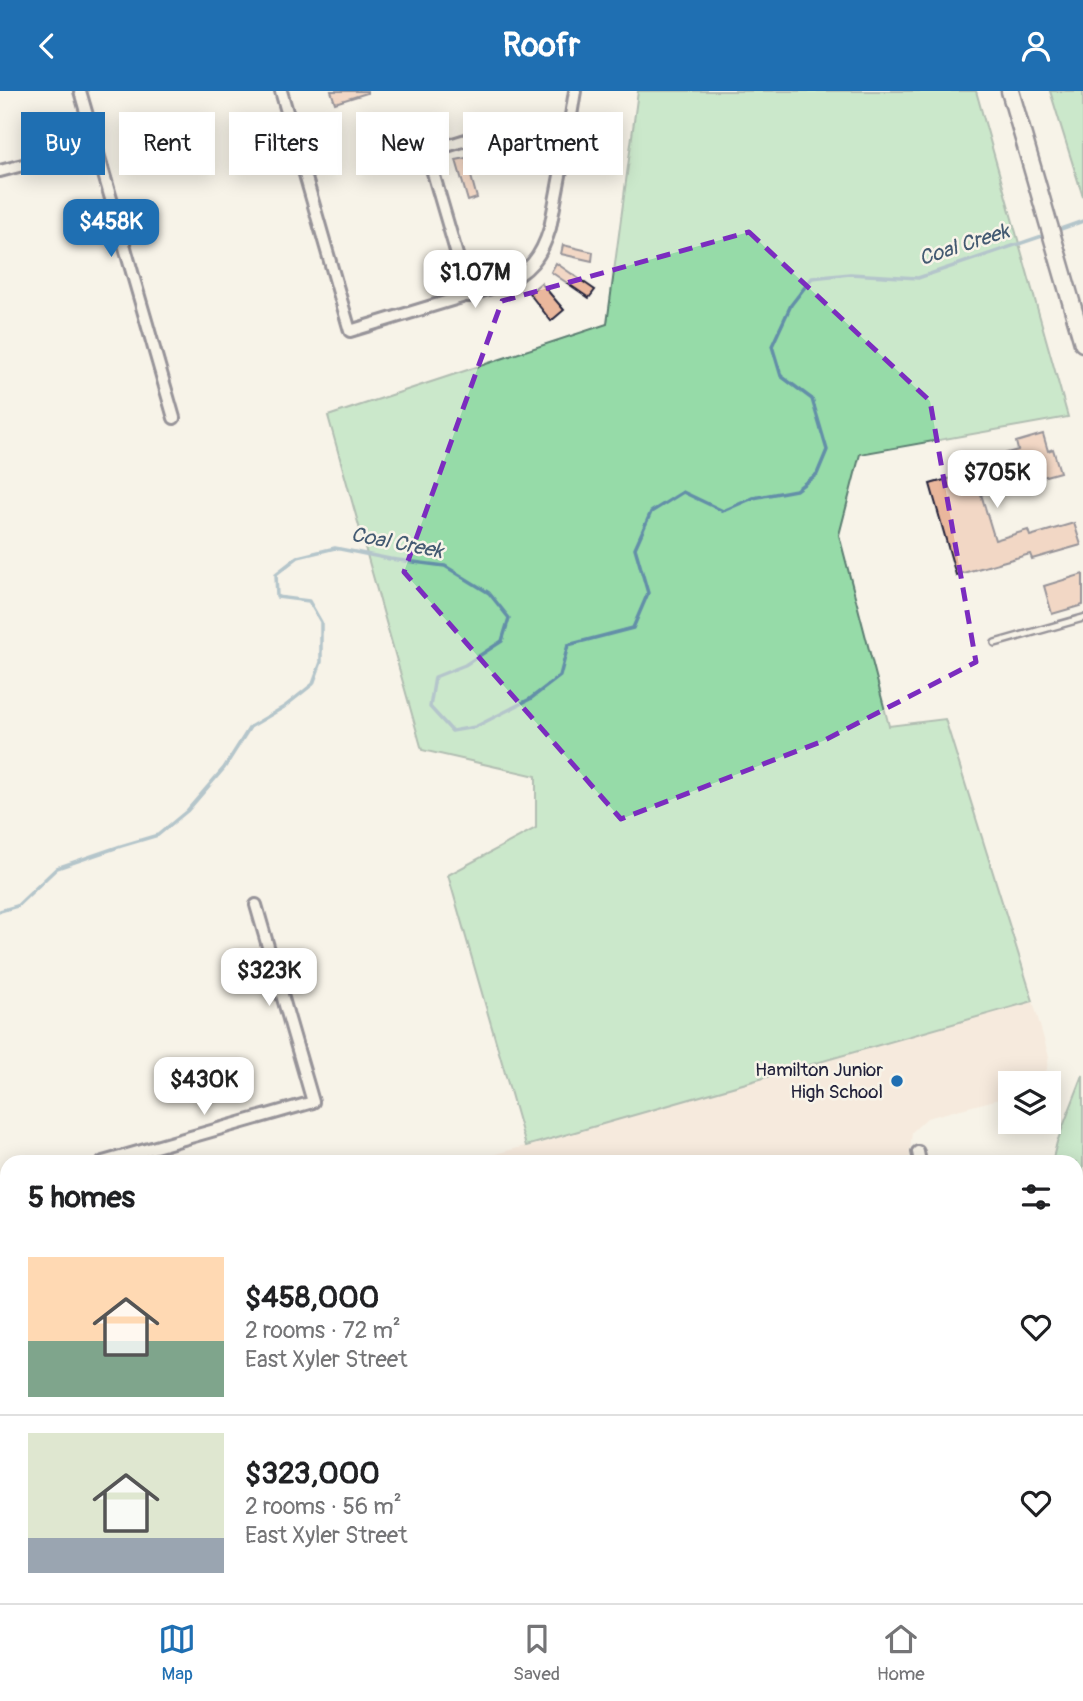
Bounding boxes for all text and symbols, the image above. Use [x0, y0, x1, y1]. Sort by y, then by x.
text: Roofr [503, 26, 580, 66]
icon: back [28, 27, 66, 65]
icon: person [1017, 27, 1055, 65]
chip: Buy [21, 112, 105, 175]
chip: Rent [119, 112, 215, 175]
chip: Filters [229, 112, 342, 175]
chip: New [356, 112, 449, 175]
chip: Apartment [463, 112, 623, 175]
pin: $458K [62, 199, 160, 259]
text: $458K [79, 207, 143, 236]
water label: Coal Creek [916, 217, 1015, 272]
pin: $1.07M [418, 251, 532, 310]
text: $1.07M [440, 258, 510, 287]
pin: $705K [948, 451, 1046, 510]
text: $705K [964, 458, 1030, 487]
water label: Coal Creek [349, 521, 447, 566]
pin: $323K [220, 949, 318, 1008]
text: $323K [237, 956, 301, 985]
pin: $430K [155, 1058, 253, 1117]
place label: Hamilton Junior High School [755, 1058, 883, 1104]
text: $430K [170, 1065, 238, 1094]
map controls [998, 1071, 1061, 1134]
button: layers [998, 1071, 1061, 1134]
marker: Hamilton Junior High School [889, 1073, 905, 1089]
icon: filters [1017, 1178, 1055, 1216]
text: 5 homes [28, 1179, 135, 1216]
text: $458,000 [245, 1279, 379, 1316]
icon: home [84, 1285, 168, 1369]
icon: heart [1017, 1308, 1055, 1346]
text: 2 rooms · 72 m² [245, 1316, 401, 1345]
text: East Xyler Street [245, 1345, 407, 1374]
text: $323,000 [245, 1455, 380, 1492]
icon: home [84, 1461, 168, 1545]
icon: heart [1017, 1484, 1055, 1522]
text: 2 rooms · 56 m² [245, 1492, 402, 1521]
text: East Xyler Street [245, 1521, 407, 1550]
tab: Map [158, 1620, 196, 1686]
tab: Saved [513, 1620, 560, 1686]
tab: Home [877, 1620, 925, 1686]

